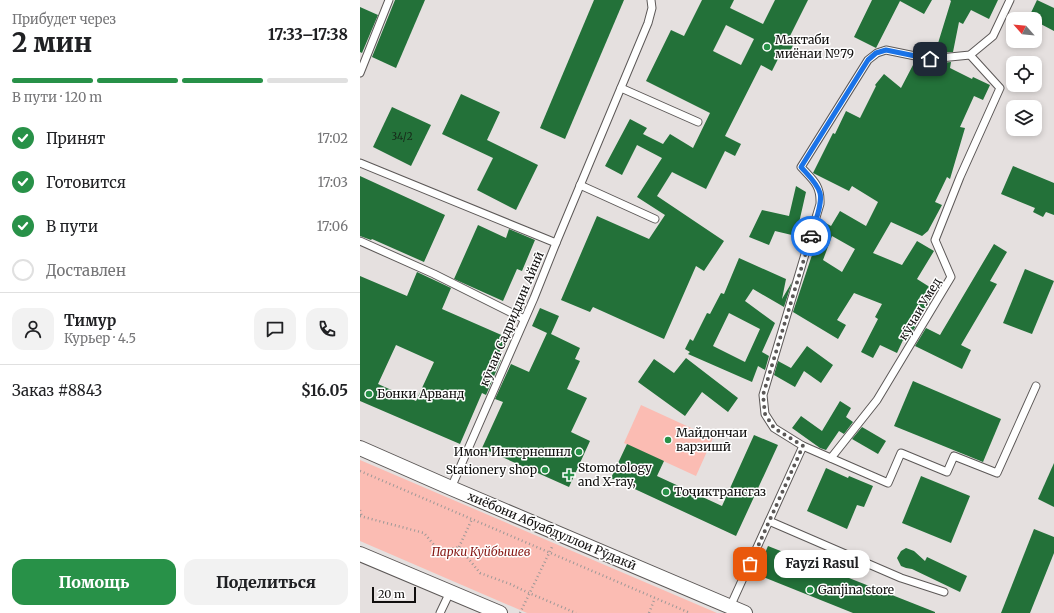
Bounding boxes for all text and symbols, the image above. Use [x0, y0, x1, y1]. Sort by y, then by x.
text: Прибудет через [12, 11, 116, 28]
north arrow [1006, 12, 1042, 48]
map controls [1006, 12, 1042, 136]
text: 17:33–17:38 [268, 25, 348, 44]
text: 2 мин [12, 26, 92, 59]
place label: Мактаби миёнаи №79 [775, 32, 854, 61]
marker: Мактаби миёнаи №79 [762, 42, 772, 52]
pin [913, 42, 947, 76]
icon: home [919, 48, 941, 70]
button: locate [1006, 56, 1042, 92]
text: В пути · 120 m [12, 89, 102, 106]
button: layers [1006, 100, 1042, 136]
icon: check [12, 127, 34, 149]
text: Принят [46, 129, 105, 148]
text: 17:02 [317, 130, 348, 147]
house number: 34/2 [391, 130, 413, 143]
icon: check [12, 171, 34, 193]
text: Готовится [46, 173, 126, 192]
text: 17:03 [318, 174, 348, 191]
icon: check [12, 215, 34, 237]
courier [791, 216, 831, 256]
text: В пути [46, 217, 98, 236]
text: 17:06 [317, 218, 348, 235]
icon: car [800, 225, 822, 247]
street label: кӯчаи Садриддин Айнӣ [476, 249, 547, 389]
text: Доставлен [46, 261, 126, 280]
street label: кӯчаи Умед [895, 275, 944, 343]
button: person [12, 308, 54, 350]
button: chat [254, 308, 296, 350]
button: phone [306, 308, 348, 350]
text: Тимур [64, 311, 116, 330]
text: Курьер · 4.5 [64, 330, 136, 347]
text: Заказ #8843 [12, 381, 102, 400]
text: $16.05 [301, 381, 348, 400]
place label: Бонки Арванд [377, 386, 464, 401]
marker: Бонки Арванд [364, 389, 374, 399]
place label: Майдончаи варзишӣ [676, 425, 747, 454]
marker: Майдончаи варзишӣ [663, 435, 673, 445]
place label: Имон Интернешнл [454, 444, 571, 459]
marker: Имон Интернешнл [574, 447, 584, 457]
place label: Stomotology and X-ray, [578, 460, 652, 489]
place label: Stationery shop [446, 462, 537, 477]
marker: Stationery shop [540, 465, 550, 475]
marker: Stomotology and X-ray, [563, 469, 575, 481]
place label: Тоҷиктрансгаз [674, 484, 766, 499]
marker: Тоҷиктрансгаз [661, 487, 671, 497]
street label: хиёбони Абуабдуллои Рӯдакӣ [466, 488, 639, 573]
park label: Парки Куйбышев [431, 544, 531, 559]
pin [733, 547, 767, 581]
callout: Fayzi Rasul [774, 550, 870, 578]
icon: bag [739, 553, 761, 575]
text: Fayzi Rasul [785, 555, 859, 572]
button: Помощь [12, 559, 176, 605]
button: Поделиться [184, 559, 348, 605]
place label: Ganjina store [818, 582, 894, 597]
scale bar [372, 585, 416, 604]
marker: Ganjina store [805, 585, 815, 595]
text: 20 m [378, 587, 405, 601]

